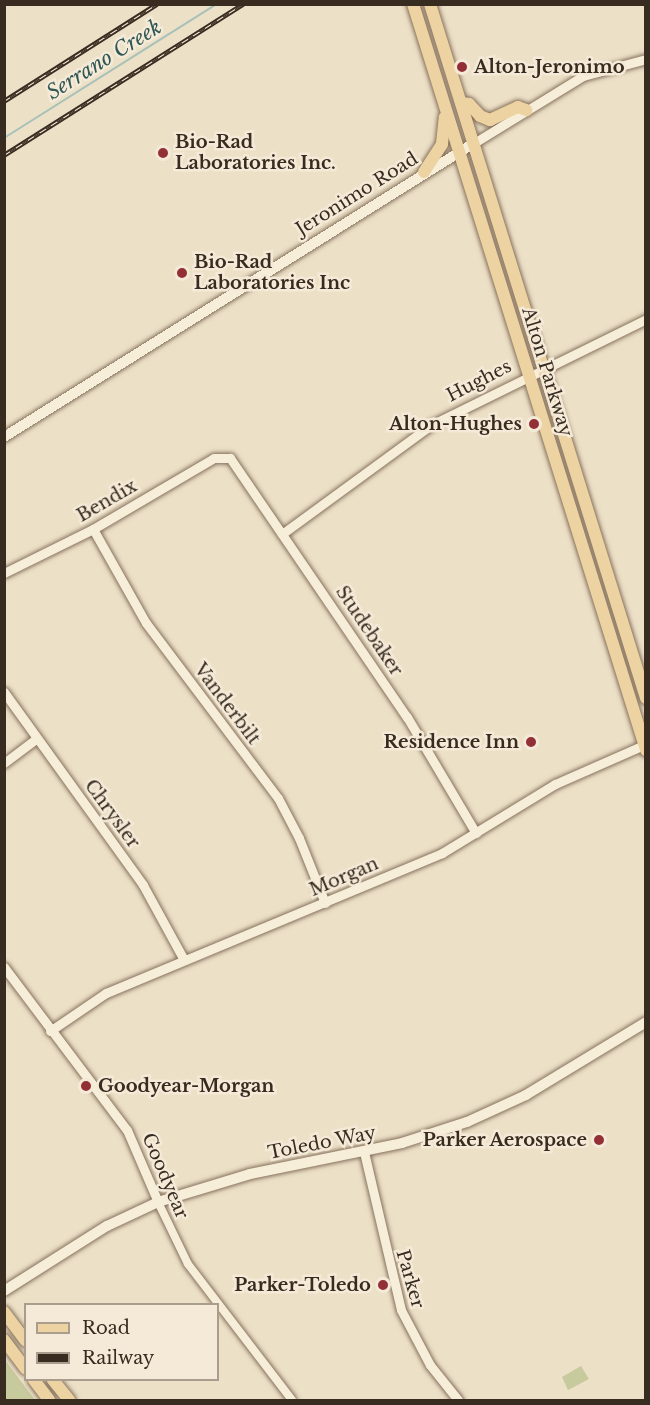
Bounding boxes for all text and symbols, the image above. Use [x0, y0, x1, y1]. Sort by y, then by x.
water label: Serrano Creek [42, 15, 166, 105]
place label: Alton-Jeronimo [474, 56, 625, 78]
marker: Alton-Jeronimo [455, 60, 469, 74]
place label: Bio-Rad Laboratories Inc. [175, 132, 336, 174]
marker: Bio-Rad Laboratories Inc. [156, 146, 170, 160]
street label: Jeronimo Road [292, 148, 422, 240]
place label: Bio-Rad Laboratories Inc [194, 252, 350, 294]
marker: Bio-Rad Laboratories Inc [175, 266, 189, 280]
street label: Alton Parkway [517, 305, 577, 439]
street label: Hughes [443, 355, 515, 407]
place label: Alton-Hughes [389, 413, 522, 435]
marker: Alton-Hughes [527, 417, 541, 431]
street label: Bendix [73, 475, 141, 527]
street label: Studebaker [331, 582, 407, 680]
street label: Vanderbilt [189, 659, 265, 749]
place label: Residence Inn [384, 731, 519, 753]
marker: Residence Inn [524, 735, 538, 749]
street label: Chrysler [80, 775, 144, 853]
street label: Morgan [306, 853, 382, 901]
place label: Goodyear-Morgan [98, 1075, 274, 1097]
marker: Goodyear-Morgan [79, 1079, 93, 1093]
street label: Toledo Way [266, 1122, 378, 1164]
place label: Parker Aerospace [422, 1129, 587, 1151]
street label: Goodyear [137, 1130, 193, 1222]
marker: Parker Aerospace [592, 1133, 606, 1147]
street label: Parker [391, 1247, 429, 1311]
place label: Parker-Toledo [234, 1274, 371, 1296]
marker: Parker-Toledo [376, 1278, 390, 1292]
legend [24, 1303, 219, 1381]
text: Road [82, 1317, 130, 1339]
text: Railway [82, 1347, 154, 1369]

